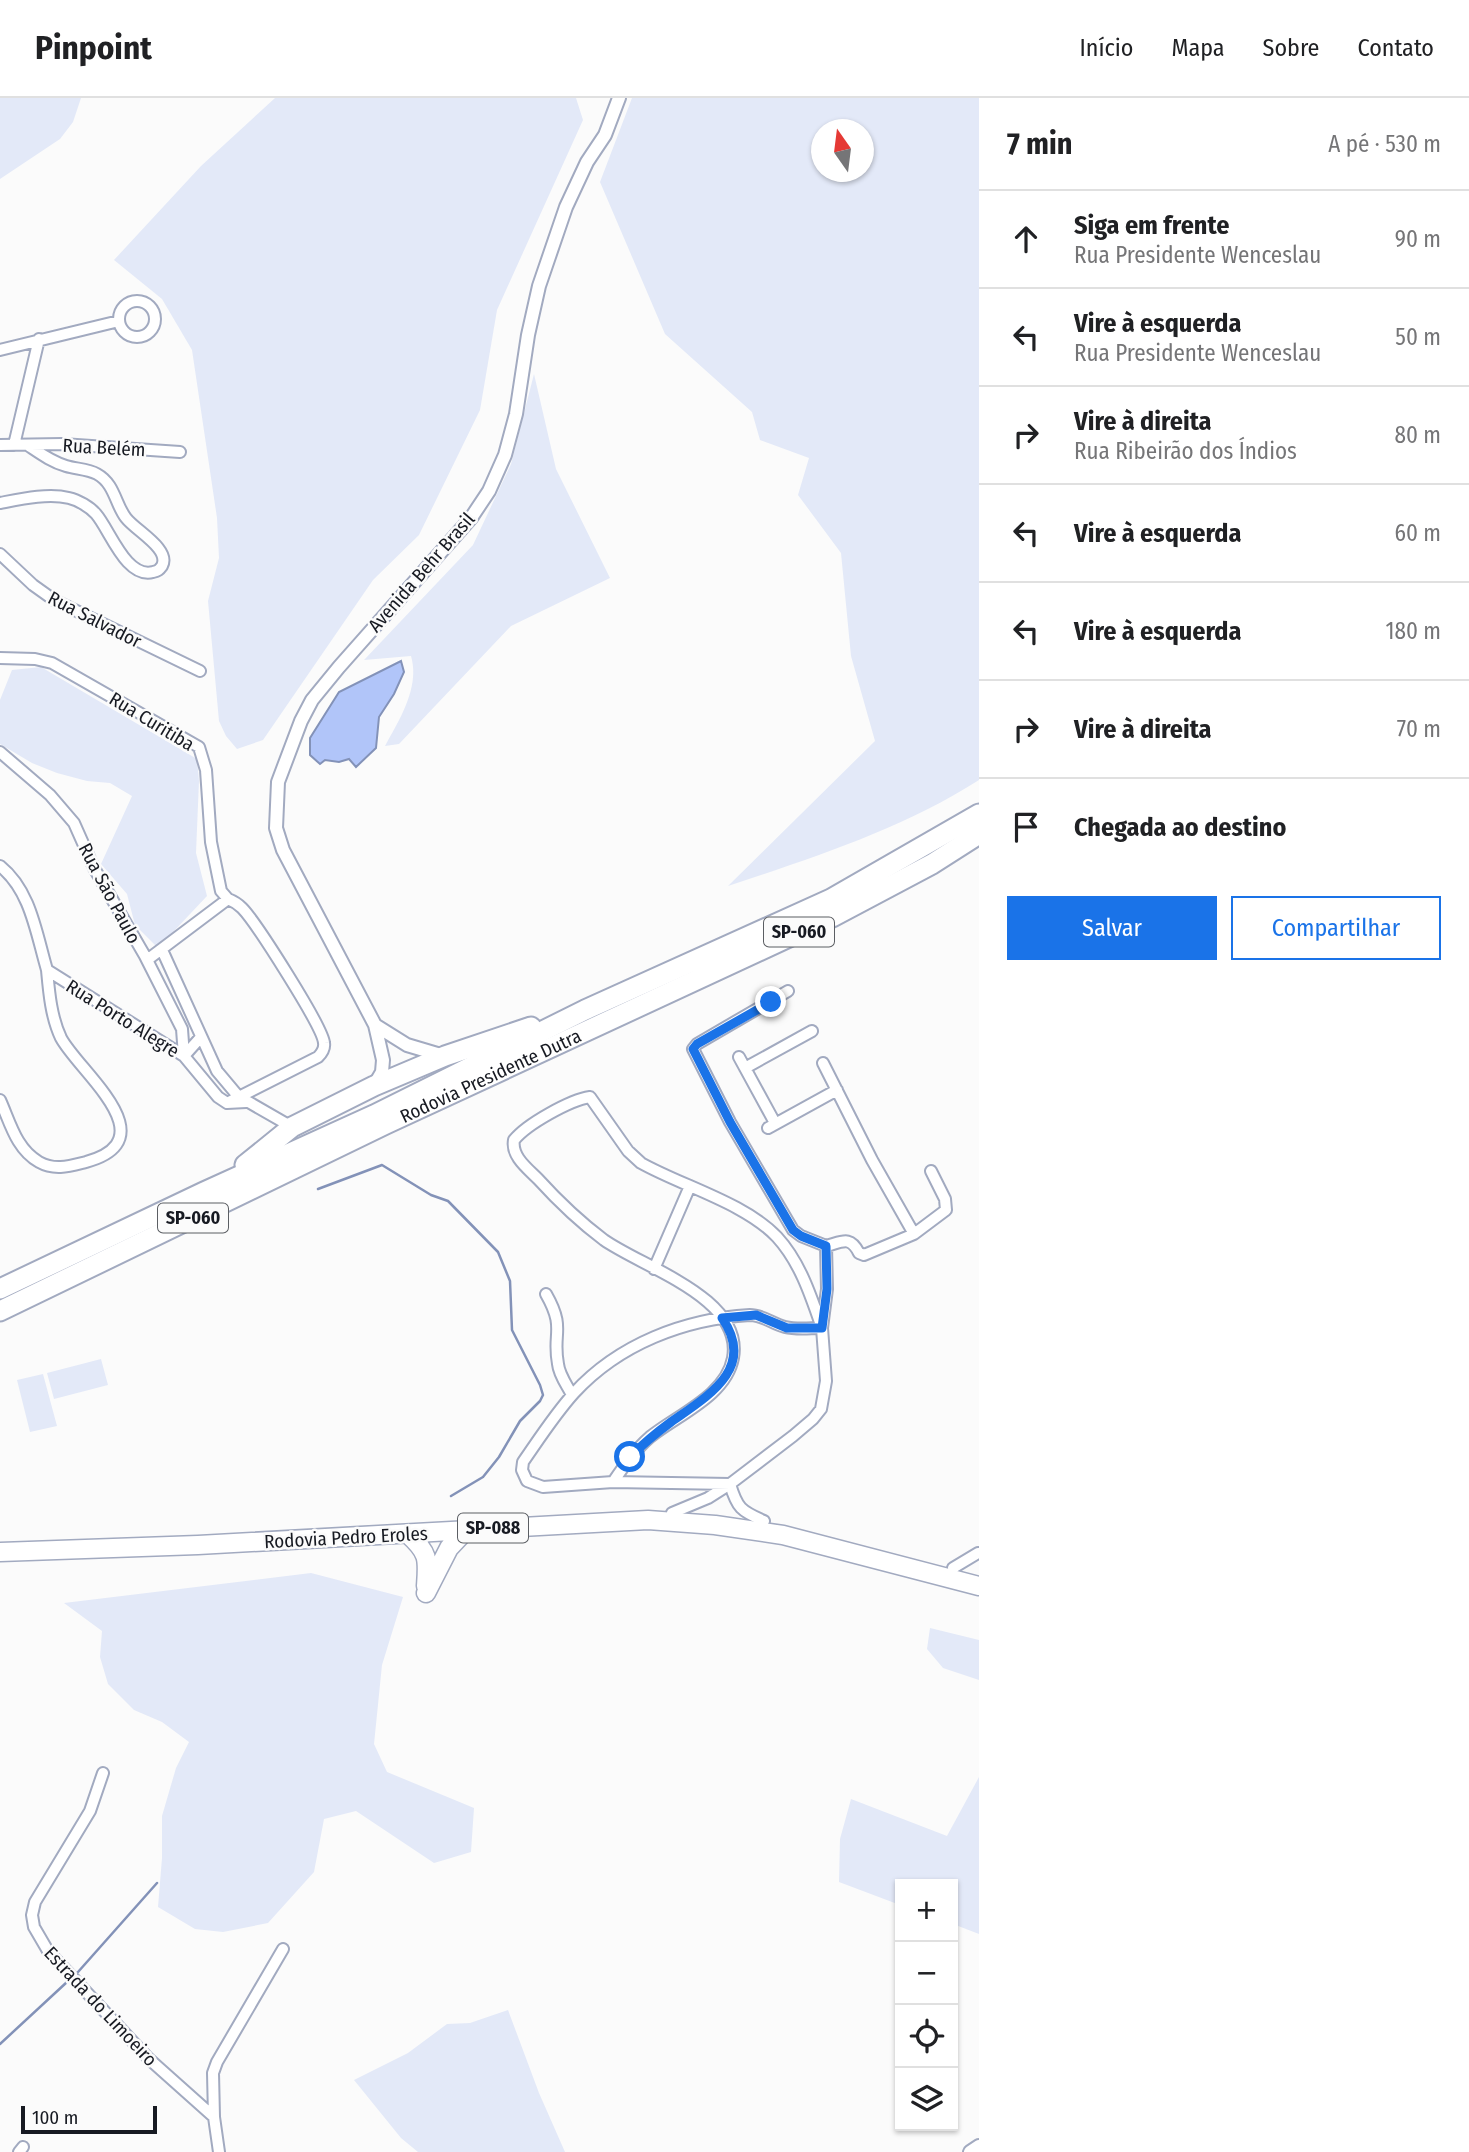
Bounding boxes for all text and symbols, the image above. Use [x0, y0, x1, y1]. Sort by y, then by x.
text: Pinpoint [35, 28, 152, 68]
text: Início [1080, 34, 1133, 62]
text: Mapa [1171, 34, 1225, 62]
text: Sobre [1263, 34, 1319, 62]
text: Contato [1357, 34, 1434, 62]
north arrow [811, 119, 874, 182]
text: 7 min [1007, 126, 1072, 162]
text: A pé · 530 m [1328, 130, 1441, 158]
text: Siga em frente [1074, 210, 1229, 241]
icon: ahead [1007, 220, 1045, 258]
text: 90 m [1395, 225, 1441, 253]
text: Rua Presidente Wenceslau [1074, 241, 1321, 269]
text: Vire à esquerda [1074, 308, 1241, 339]
icon: left [1007, 318, 1045, 356]
text: 50 m [1395, 323, 1441, 351]
text: Rua Presidente Wenceslau [1074, 339, 1321, 367]
text: Vire à direita [1074, 406, 1212, 437]
icon: right [1007, 416, 1045, 454]
text: 80 m [1394, 421, 1441, 449]
street label: Rua Belém [62, 434, 146, 461]
text: Rua Ribeirão dos Índios [1074, 437, 1297, 465]
street label: Avenida Behr Brasil [363, 508, 480, 637]
icon: left [1007, 514, 1045, 552]
text: Vire à esquerda [1074, 518, 1241, 549]
text: 60 m [1395, 519, 1441, 547]
street label: Rua Salvador [44, 586, 146, 653]
icon: left [1007, 612, 1045, 650]
text: Vire à esquerda [1074, 616, 1241, 647]
text: 180 m [1385, 617, 1441, 645]
street label: Rua Curitiba [105, 687, 198, 756]
icon: right [1007, 710, 1045, 748]
text: Vire à direita [1074, 714, 1212, 745]
text: 70 m [1397, 715, 1441, 743]
icon: arrive [1007, 808, 1045, 846]
text: Chegada ao destino [1074, 812, 1286, 843]
street label: Rua São Paulo [73, 839, 146, 947]
button: Salvar [1007, 896, 1217, 960]
button: Compartilhar [1231, 896, 1441, 960]
road number: SP-060 [764, 918, 834, 946]
street label: Rua Porto Alegre [62, 974, 184, 1062]
route end [755, 986, 786, 1017]
street label: Rodovia Presidente Dutra [396, 1024, 585, 1128]
road number: SP-060 [158, 1204, 228, 1232]
route start [614, 1441, 645, 1472]
road number: SP-088 [458, 1513, 528, 1542]
street label: Rodovia Pedro Eroles [264, 1522, 428, 1553]
map controls [895, 1879, 958, 2131]
button: + [895, 1879, 958, 1942]
street label: Estrada do Limoeiro [39, 1942, 162, 2071]
button: − [895, 1942, 958, 2005]
button: locate [895, 2005, 958, 2068]
button: layers [895, 2068, 958, 2131]
scale bar [21, 2103, 158, 2135]
text: 100 m [32, 2106, 78, 2129]

